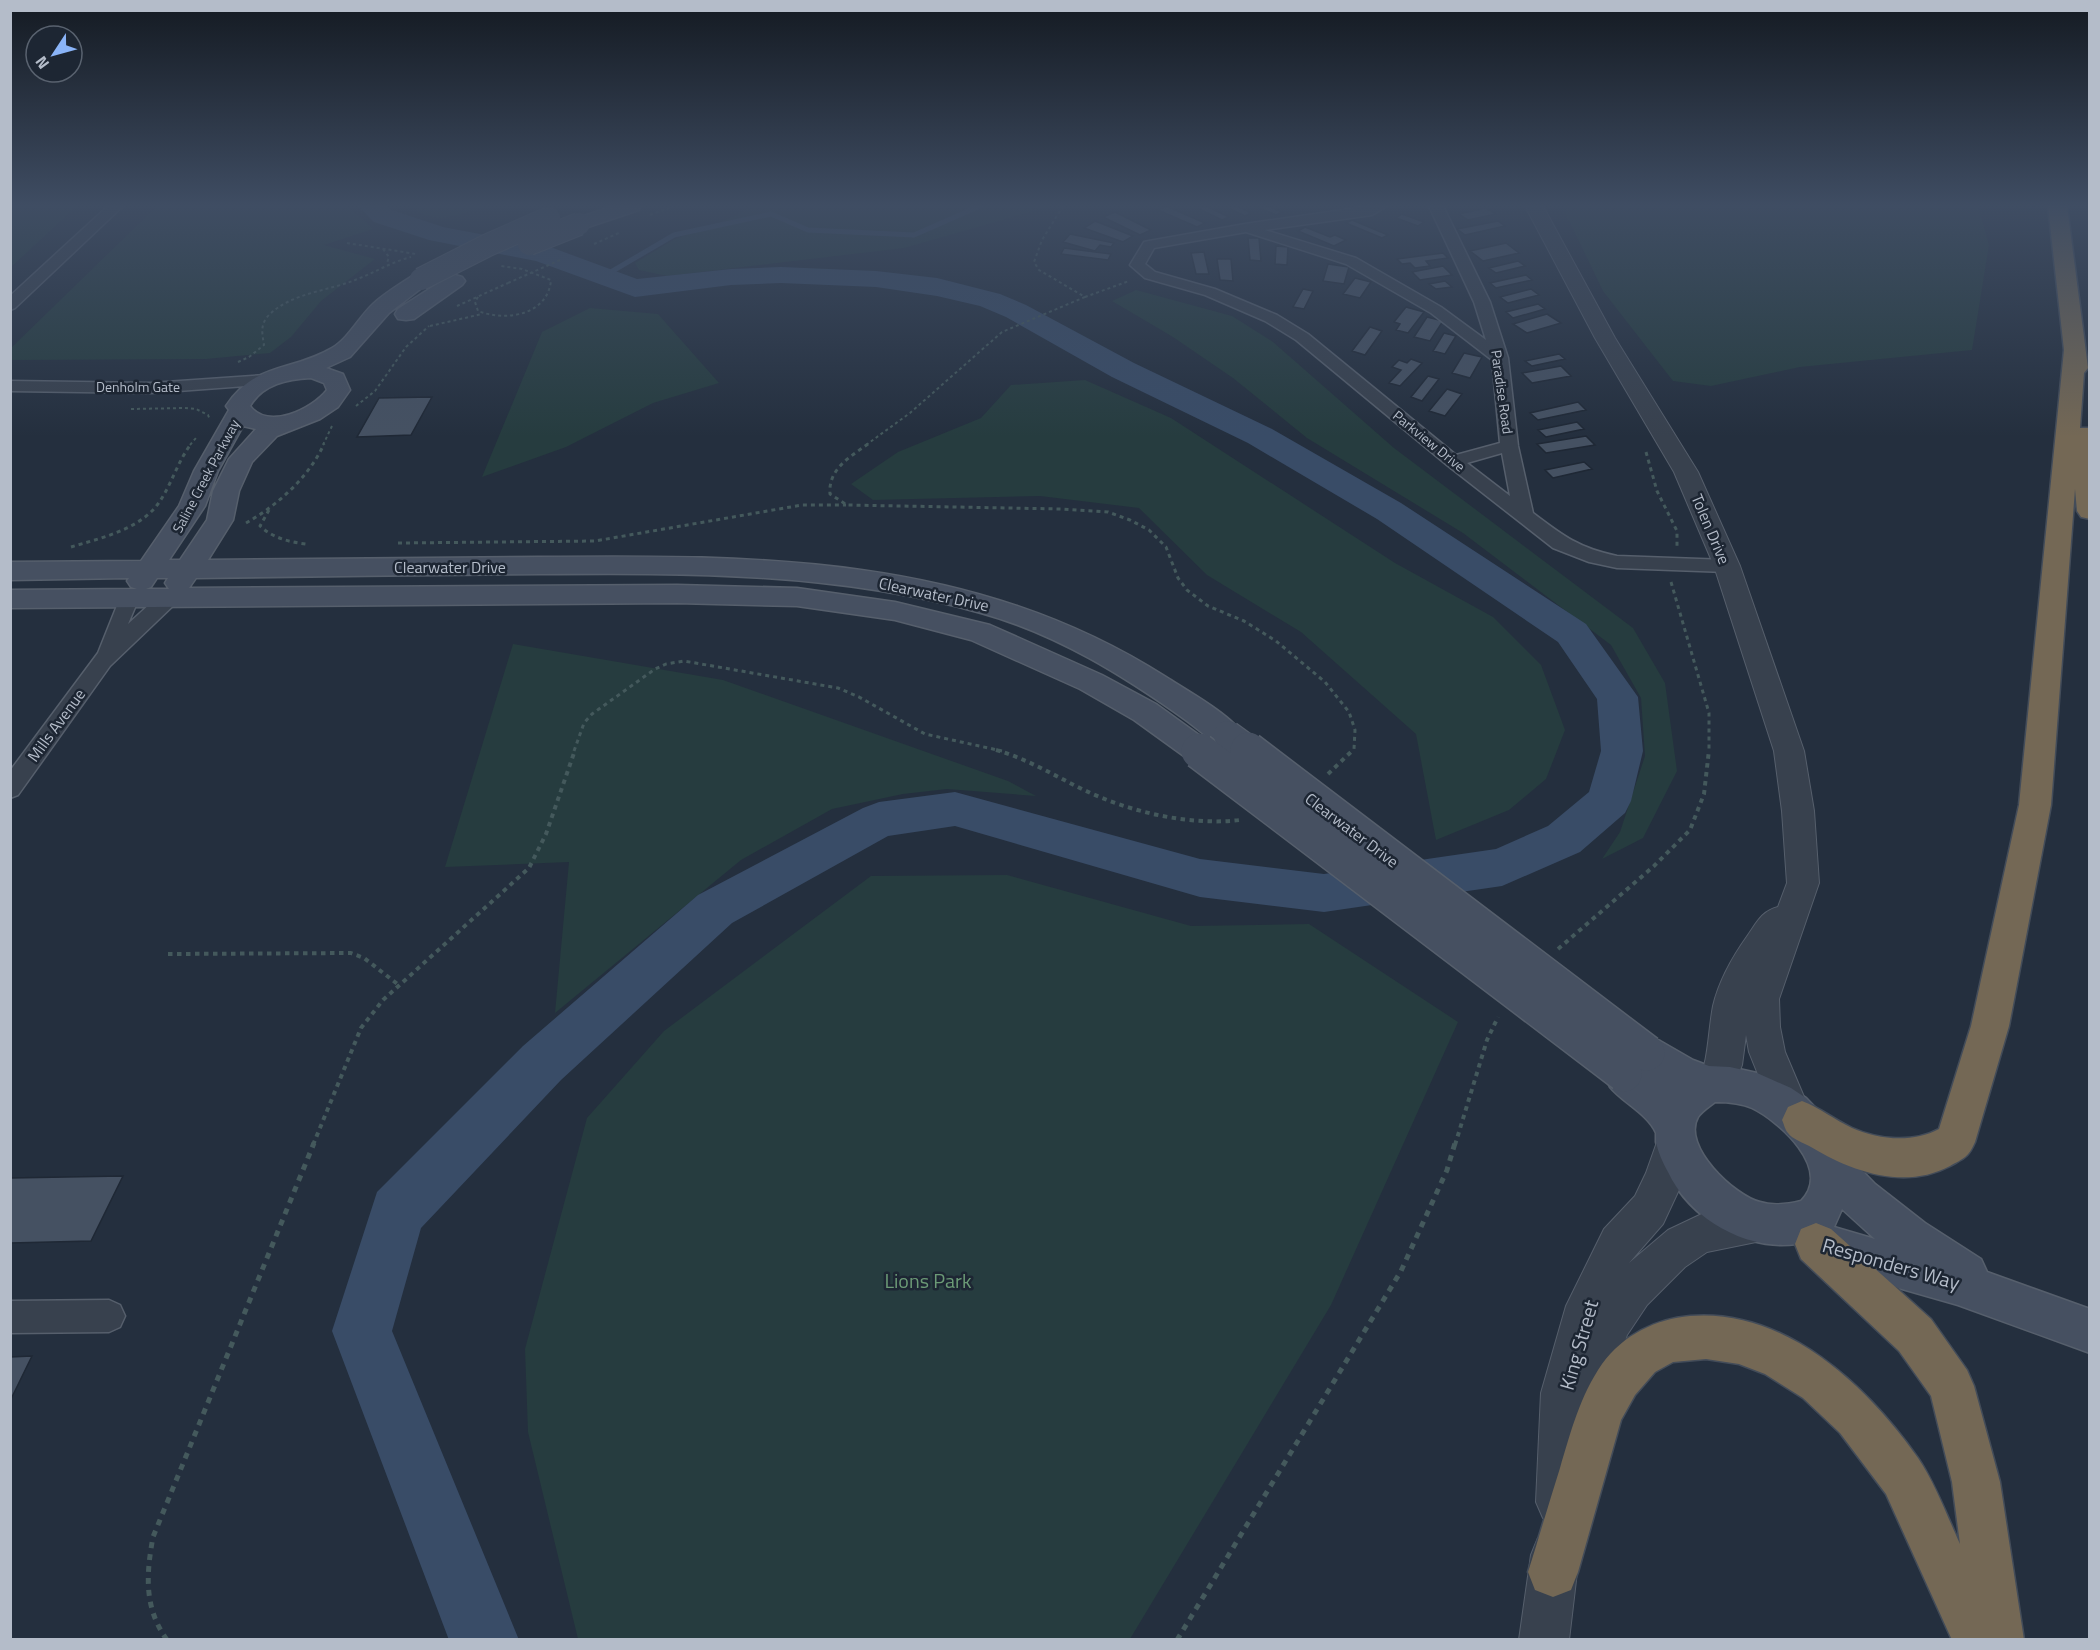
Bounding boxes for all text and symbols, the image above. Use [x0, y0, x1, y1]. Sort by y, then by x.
north arrow [24, 24, 84, 84]
text: N [29, 51, 55, 74]
street label: Paradise Road [1486, 349, 1519, 435]
street label: Denholm Gate [96, 376, 180, 397]
street label: Parkview Drive [1389, 405, 1470, 476]
street label: Saline Creek Parkway [167, 415, 244, 536]
street label: Tolen Drive [1685, 490, 1737, 568]
street label: Clearwater Drive [394, 555, 506, 579]
street label: Clearwater Drive [877, 571, 991, 617]
street label: Mills Avenue [21, 683, 91, 767]
street label: Clearwater Drive [1300, 787, 1404, 873]
street label: Responders Way [1819, 1229, 1964, 1298]
park label: Lions Park [884, 1265, 972, 1296]
street label: King Street [1551, 1296, 1606, 1394]

